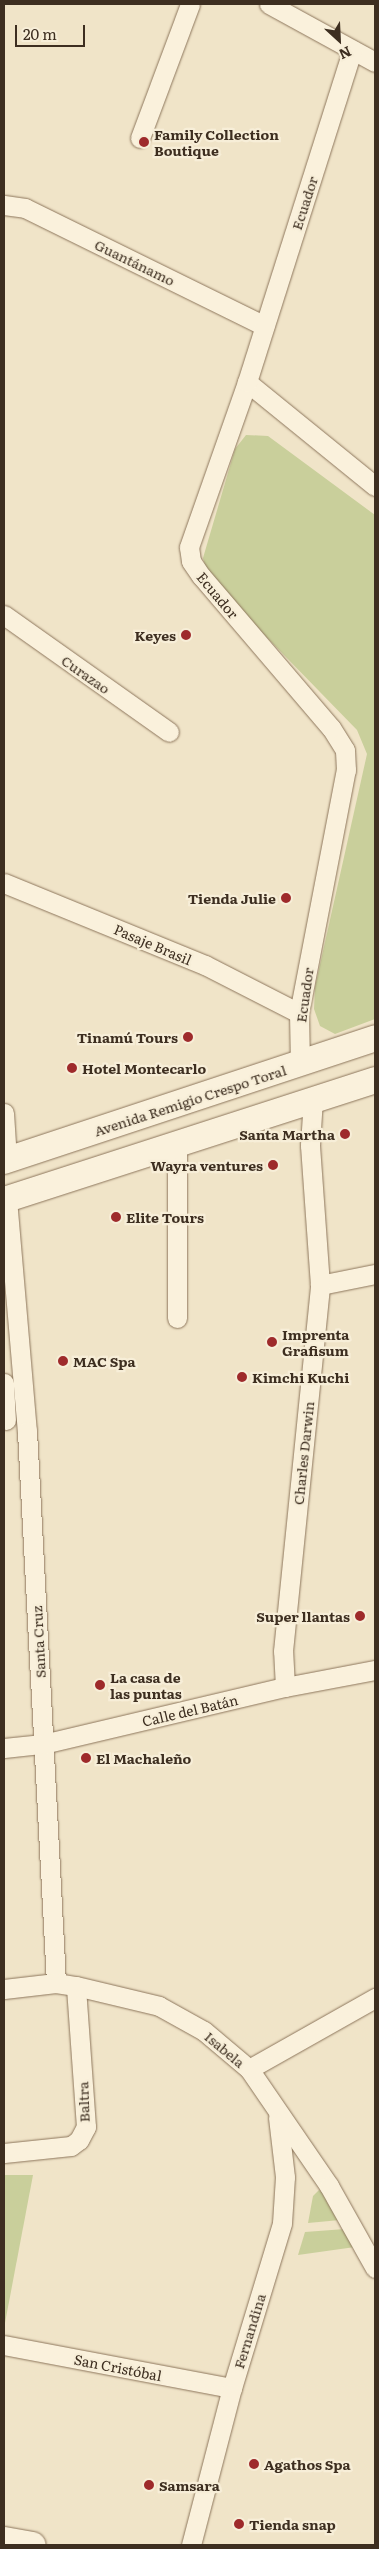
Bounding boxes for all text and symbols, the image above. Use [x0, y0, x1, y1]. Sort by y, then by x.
scale bar [18, 15, 88, 47]
north arrow [314, 15, 364, 65]
text: 20 m [23, 22, 57, 45]
text: N [336, 42, 355, 65]
place label: Family Collection Boutique [154, 126, 279, 158]
marker: Family Collection Boutique [138, 136, 150, 148]
street label: Ecuador [287, 174, 321, 232]
street label: Guantánamo [92, 235, 178, 289]
street label: Ecuador [194, 568, 242, 622]
place label: Keyes [134, 627, 176, 643]
marker: Keyes [180, 629, 192, 641]
street label: Curazao [59, 651, 113, 697]
place label: Tienda Julie [188, 890, 276, 906]
marker: Tienda Julie [280, 892, 292, 904]
street label: Pasaje Brasil [112, 920, 194, 968]
street label: Ecuador [292, 966, 316, 1024]
place label: Tinamú Tours [77, 1029, 178, 1045]
marker: Tinamú Tours [182, 1031, 194, 1043]
place label: Hotel Montecarlo [82, 1060, 206, 1076]
street label: Avenida Remigio Crespo Toral [92, 1061, 288, 1139]
marker: Hotel Montecarlo [66, 1062, 78, 1074]
place label: Santa Martha [239, 1126, 335, 1142]
marker: Santa Martha [339, 1128, 351, 1140]
place label: Wayra ventures [151, 1157, 263, 1173]
marker: Wayra ventures [267, 1159, 279, 1171]
place label: Elite Tours [126, 1209, 204, 1225]
marker: Elite Tours [110, 1211, 122, 1223]
place label: Imprenta Grafisum [282, 1326, 349, 1358]
marker: Imprenta Grafisum [266, 1336, 278, 1348]
place label: MAC Spa [73, 1353, 136, 1369]
marker: MAC Spa [57, 1355, 69, 1367]
place label: Kimchi Kuchi [252, 1369, 349, 1385]
marker: Kimchi Kuchi [236, 1371, 248, 1383]
street label: Charles Darwin [289, 1400, 317, 1506]
street label: Santa Cruz [28, 1605, 48, 1679]
place label: Super llantas [256, 1608, 350, 1624]
marker: Super llantas [354, 1610, 366, 1622]
place label: La casa de las puntas [110, 1669, 182, 1701]
marker: La casa de las puntas [94, 1679, 106, 1691]
street label: Calle del Batán [140, 1691, 240, 1729]
place label: El Machaleño [96, 1750, 191, 1766]
marker: El Machaleño [80, 1752, 92, 1764]
street label: Isabela [202, 2027, 248, 2071]
street label: Baltra [74, 2081, 92, 2123]
street label: Fernandina [230, 2291, 268, 2371]
street label: San Cristóbal [73, 2350, 163, 2384]
place label: Agathos Spa [264, 2456, 351, 2472]
marker: Agathos Spa [248, 2458, 260, 2470]
place label: Samsara [159, 2477, 220, 2493]
marker: Samsara [143, 2479, 155, 2491]
place label: Tienda snap [249, 2516, 336, 2532]
marker: Tienda snap [233, 2518, 245, 2530]

